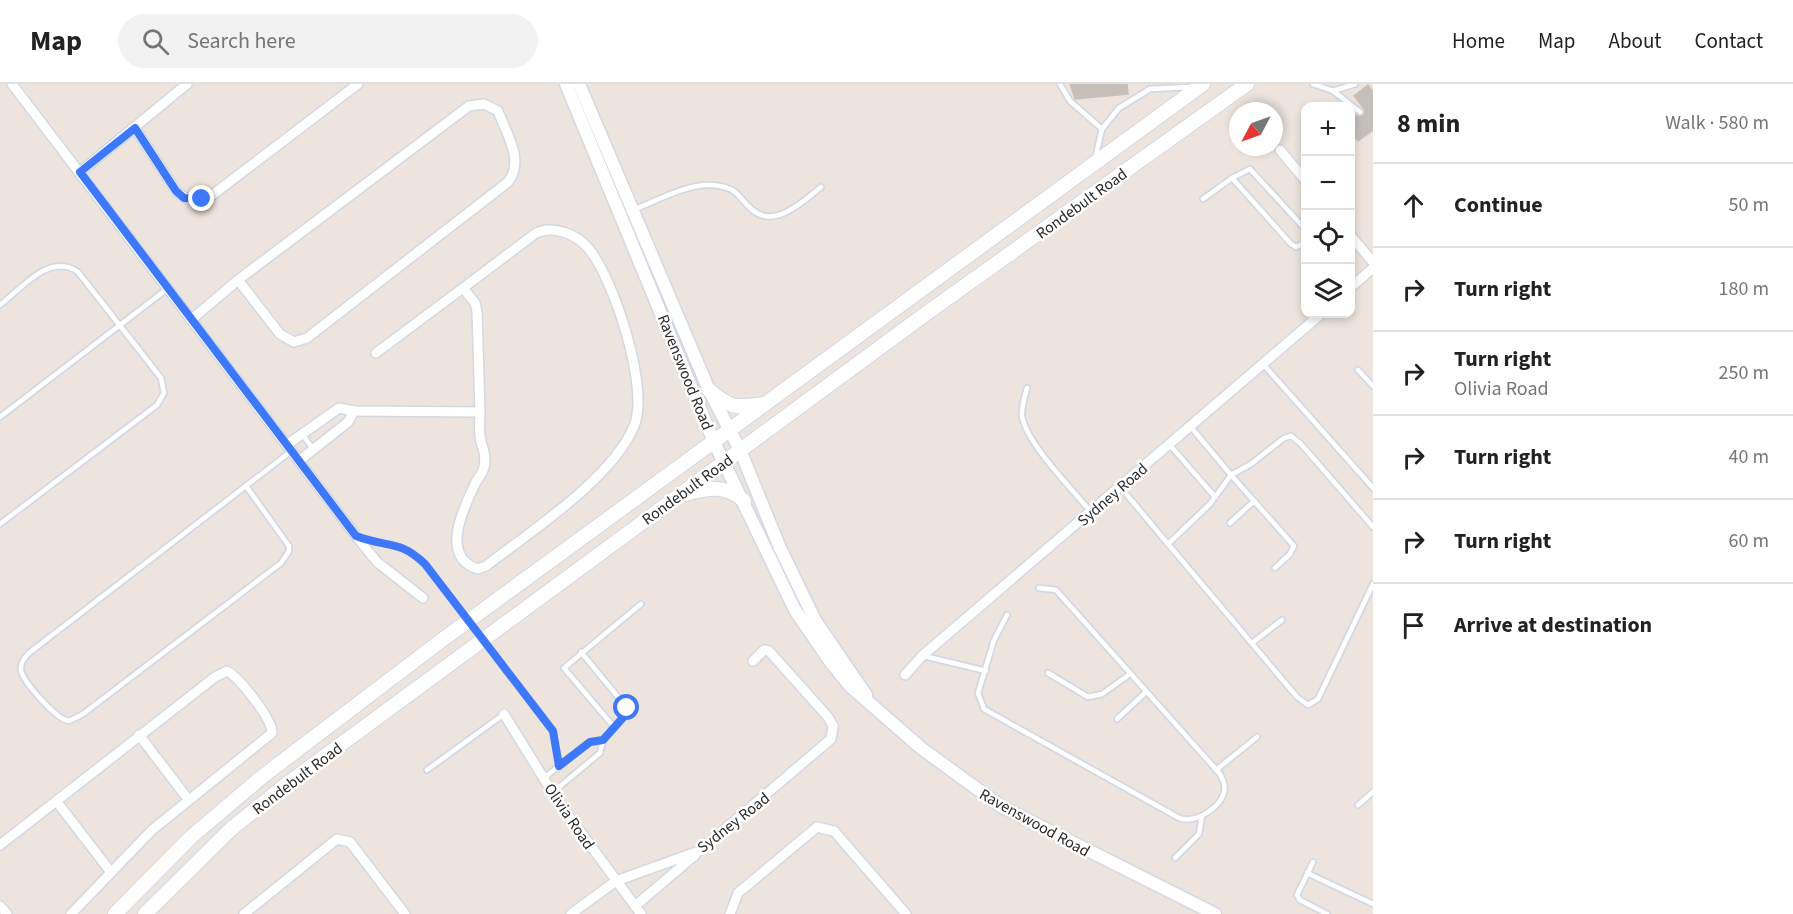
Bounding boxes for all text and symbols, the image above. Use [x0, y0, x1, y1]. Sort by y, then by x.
search box [118, 14, 538, 68]
text: Map [30, 21, 82, 61]
icon: search [139, 25, 172, 58]
text: Search here [187, 25, 296, 57]
text: Home [1452, 26, 1505, 56]
text: Map [1538, 26, 1576, 56]
text: About [1609, 26, 1661, 56]
text: Contact [1694, 26, 1763, 56]
north arrow [1229, 102, 1283, 156]
map controls [1301, 102, 1355, 318]
button: + [1301, 102, 1355, 156]
text: 8 min [1397, 105, 1460, 142]
text: Walk · 580 m [1665, 109, 1769, 137]
button: − [1301, 156, 1355, 210]
street label: Rondebult Road [1032, 163, 1132, 244]
route end [188, 185, 214, 211]
icon: ahead [1397, 189, 1430, 222]
text: Continue [1454, 189, 1543, 221]
text: 50 m [1729, 191, 1769, 219]
button: locate [1301, 210, 1355, 264]
button: layers [1301, 264, 1355, 318]
icon: right [1397, 273, 1430, 306]
text: Turn right [1454, 273, 1551, 305]
text: 180 m [1719, 275, 1769, 303]
street label: Ravenswood Road [652, 311, 718, 434]
text: Turn right [1454, 343, 1551, 375]
icon: right [1397, 357, 1430, 390]
text: 250 m [1719, 359, 1769, 387]
text: Olivia Road [1454, 375, 1549, 403]
icon: right [1397, 441, 1430, 474]
text: Turn right [1454, 441, 1551, 473]
text: 40 m [1729, 443, 1769, 471]
street label: Rondebult Road [638, 449, 738, 530]
street label: Sydney Road [1073, 458, 1153, 531]
icon: right [1397, 525, 1430, 558]
text: Turn right [1454, 525, 1551, 557]
text: 60 m [1729, 527, 1769, 555]
icon: arrive [1397, 609, 1430, 642]
text: Arrive at destination [1454, 609, 1652, 641]
route start [613, 694, 639, 720]
street label: Rondebult Road [248, 738, 347, 820]
street label: Olivia Road [539, 779, 599, 854]
street label: Ravenswood Road [975, 783, 1094, 862]
street label: Sydney Road [693, 787, 775, 858]

